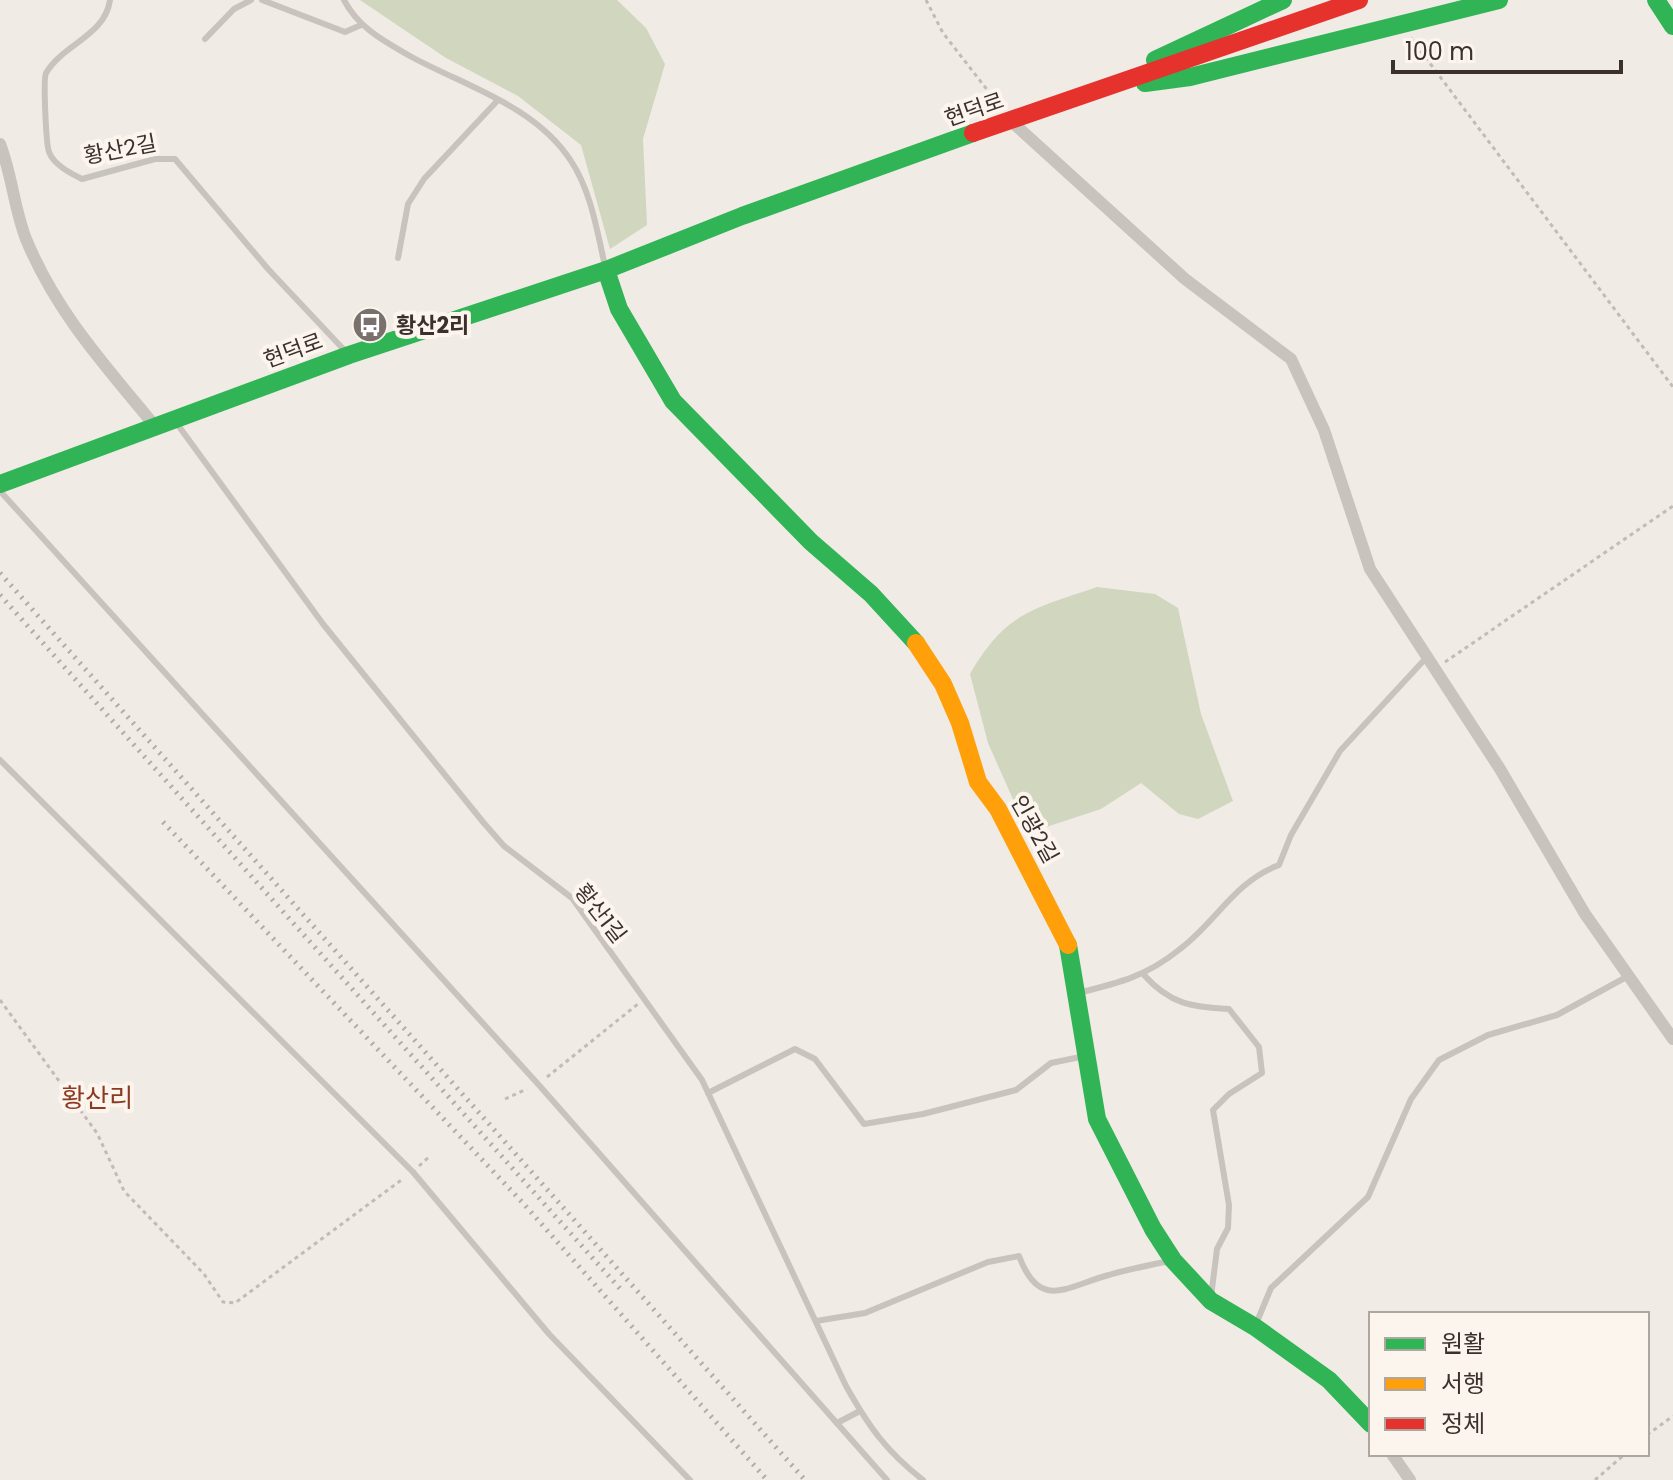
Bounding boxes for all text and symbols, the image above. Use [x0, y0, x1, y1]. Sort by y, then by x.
scale bar [1393, 24, 1621, 74]
text: 100 m [1405, 35, 1474, 68]
street label: 현덕로 [940, 85, 1008, 134]
street label: 황산2길 [81, 127, 159, 172]
bus stop icon: 황산2리 [351, 306, 389, 344]
place label: 황산2리 [396, 310, 469, 341]
street label: 현덕로 [259, 326, 327, 375]
street label: 인광2길 [1003, 790, 1066, 869]
street label: 황산1길 [568, 877, 634, 950]
district label: 황산리 [61, 1080, 133, 1116]
legend [1369, 1312, 1649, 1456]
text: 원활 [1441, 1327, 1485, 1360]
text: 서행 [1441, 1367, 1485, 1400]
text: 정체 [1441, 1407, 1485, 1440]

